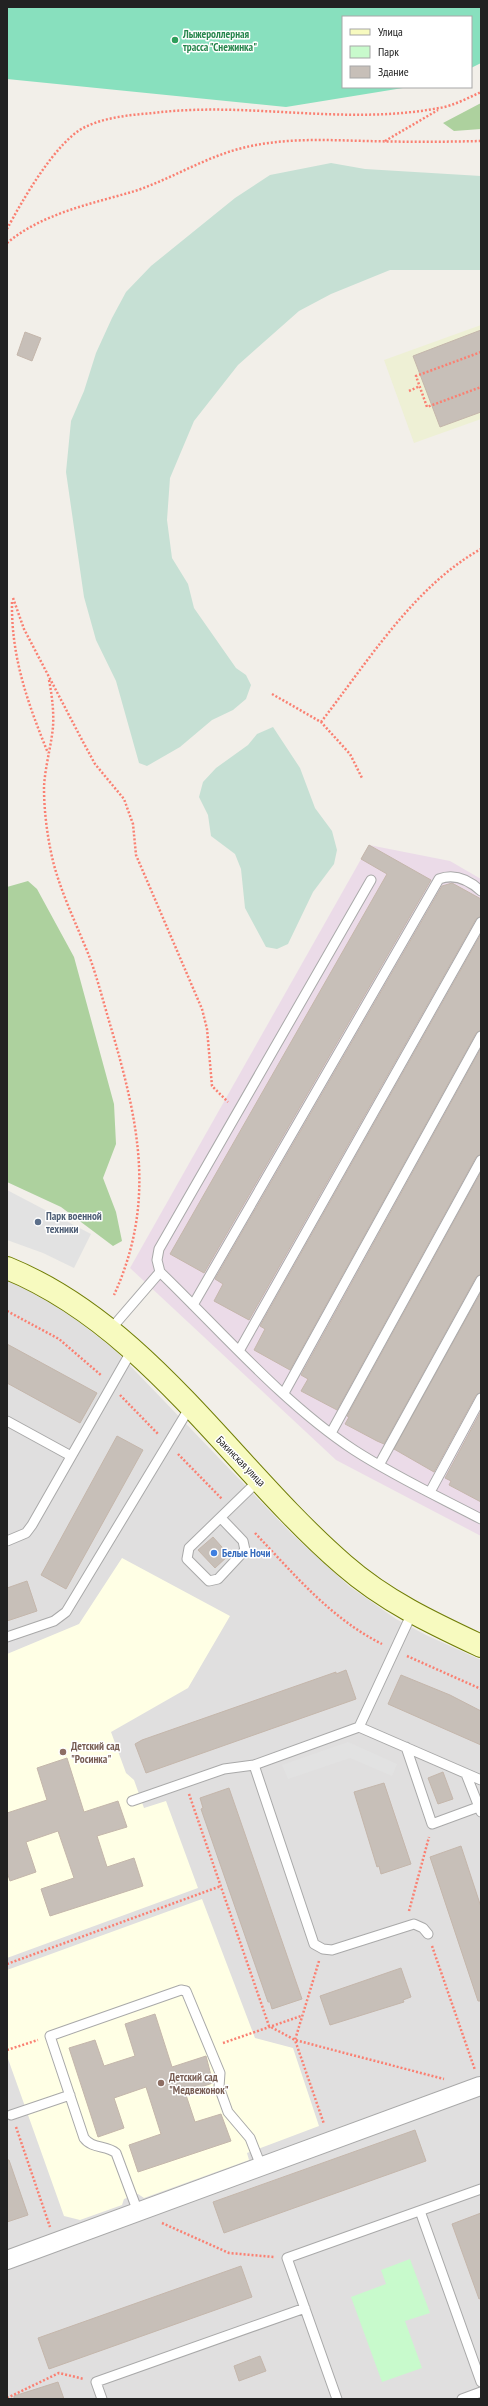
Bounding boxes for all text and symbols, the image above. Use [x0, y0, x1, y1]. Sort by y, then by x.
legend [342, 16, 472, 88]
text: Улица [378, 24, 403, 39]
place label: Лыжероллерная трасса "Снежинка" [182, 27, 257, 54]
marker: Лыжероллерная трасса "Снежинка" [170, 35, 180, 45]
text: Парк [378, 44, 399, 59]
text: Здание [378, 64, 409, 79]
place label: Парк военной техники [46, 1209, 102, 1236]
marker: Парк военной техники [33, 1217, 43, 1227]
street label: Бакинская улица [213, 1433, 269, 1489]
place label: Белые Ночи [222, 1546, 270, 1560]
marker: Белые Ночи [209, 1548, 219, 1558]
place label: Детский сад "Росинка" [71, 1739, 121, 1766]
marker: Детский сад "Росинка" [58, 1747, 68, 1757]
place label: Детский сад "Медвежонок" [169, 2070, 229, 2097]
marker: Детский сад "Медвежонок" [156, 2078, 166, 2088]

